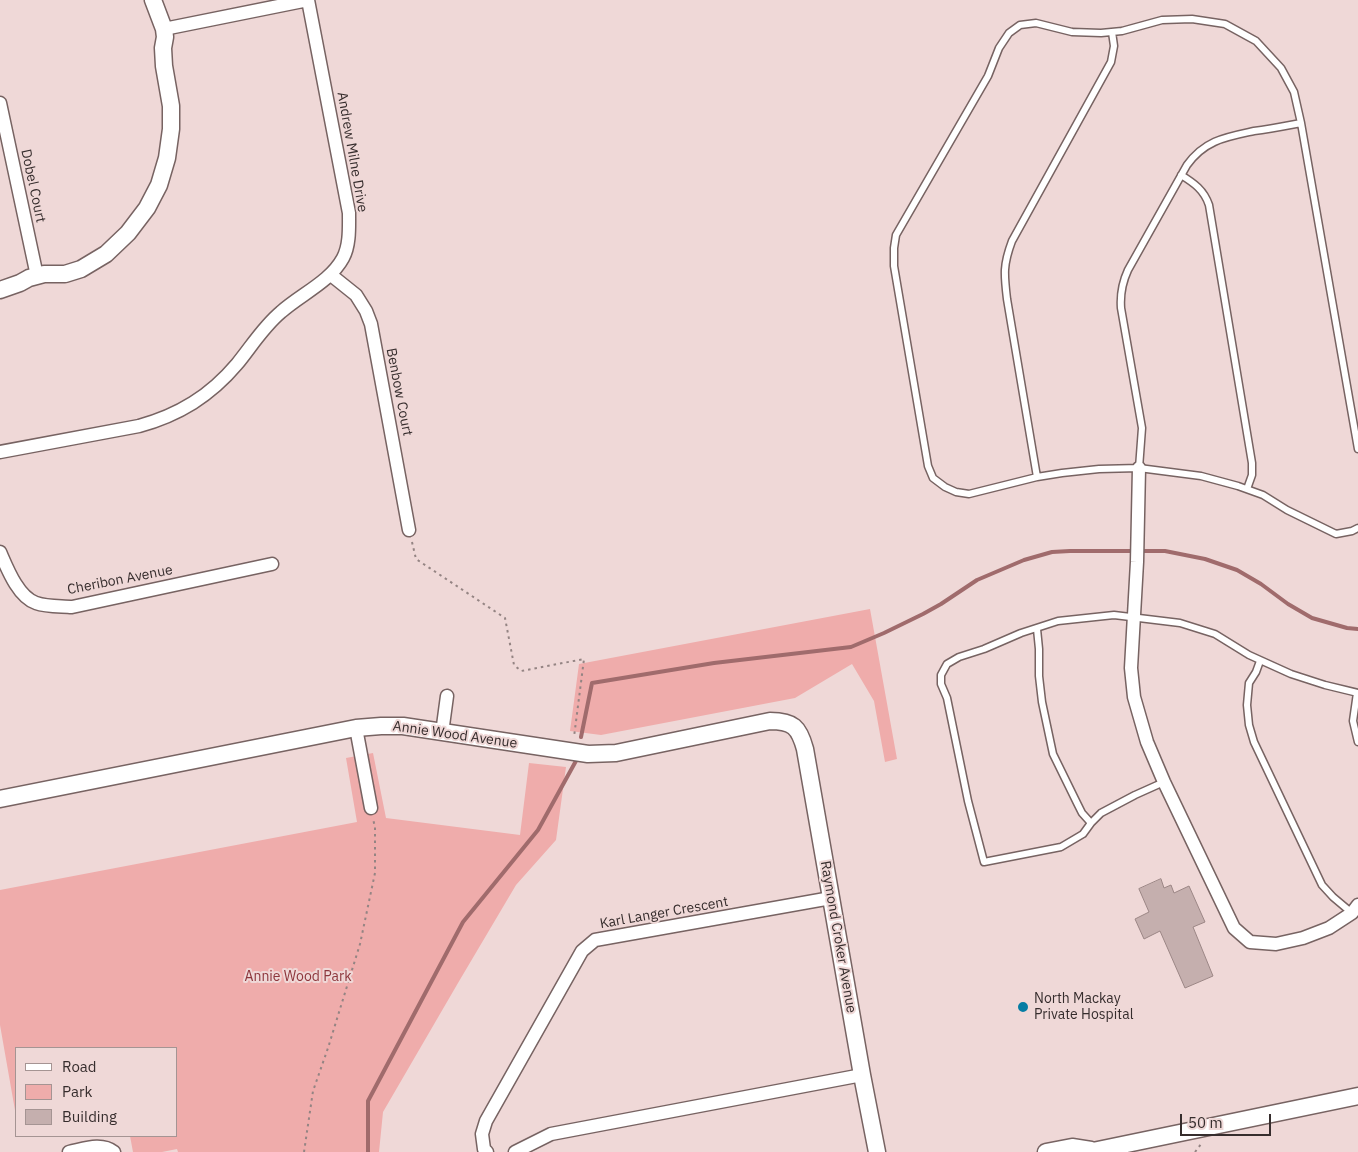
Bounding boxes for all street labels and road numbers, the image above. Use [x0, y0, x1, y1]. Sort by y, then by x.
street label: Andrew Milne Drive [333, 91, 371, 213]
street label: Dobel Court [17, 148, 49, 224]
street label: Benbow Court [382, 347, 416, 437]
street label: Cheribon Avenue [66, 562, 174, 598]
street label: Annie Wood Avenue [392, 718, 518, 752]
street label: Raymond Croker Avenue [816, 860, 860, 1014]
street label: Karl Langer Crescent [599, 893, 729, 933]

